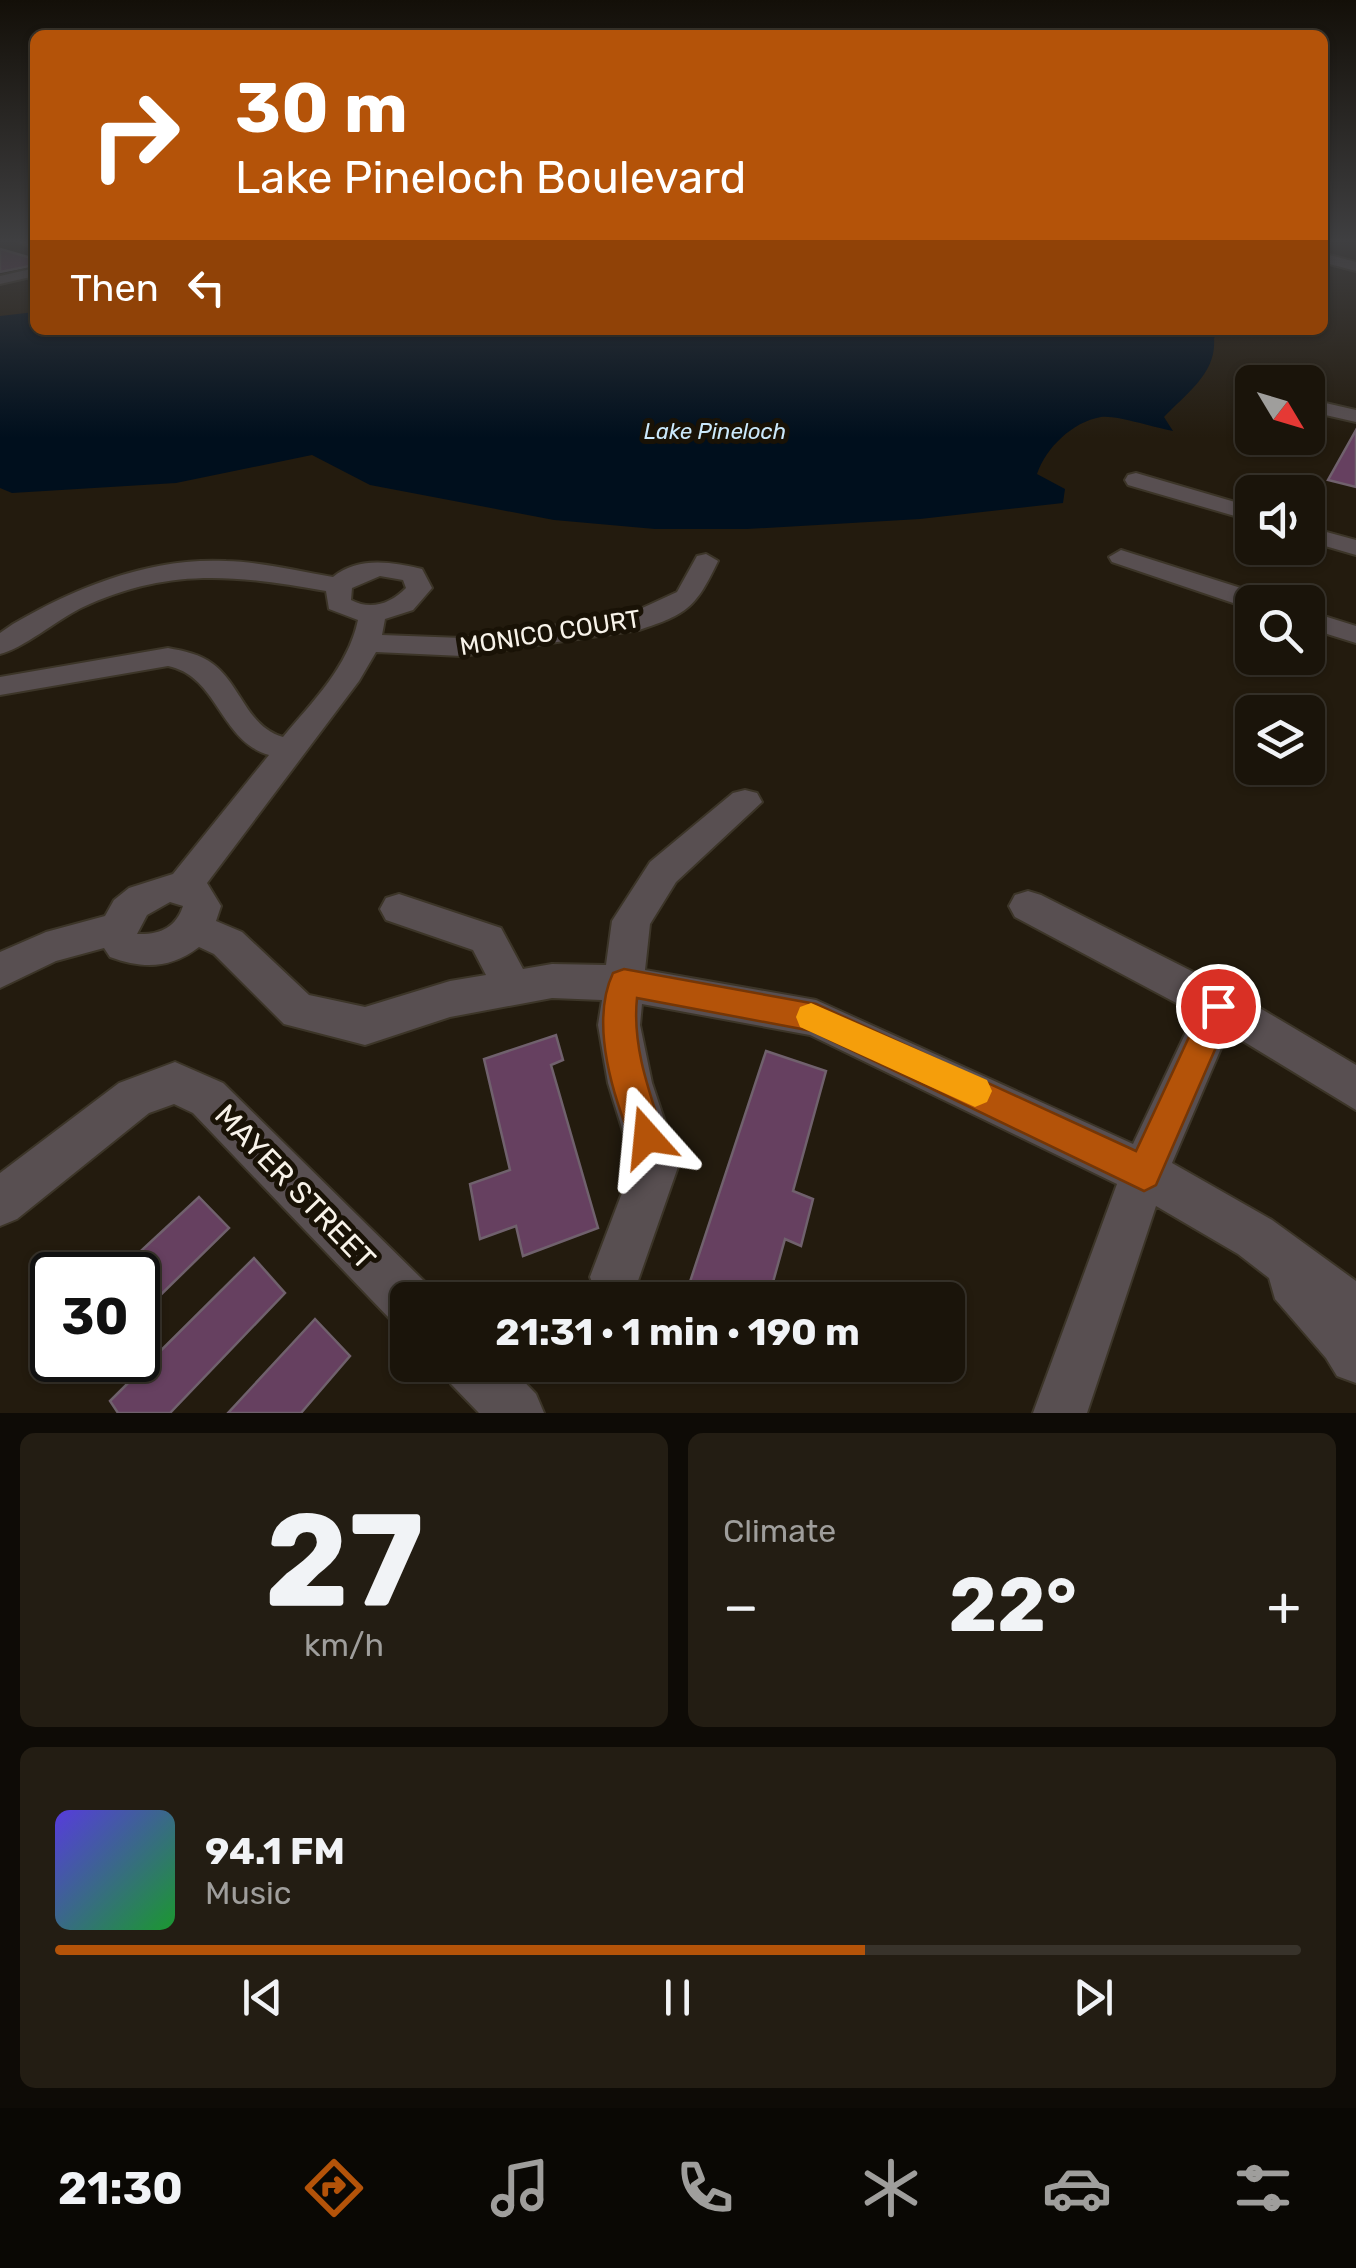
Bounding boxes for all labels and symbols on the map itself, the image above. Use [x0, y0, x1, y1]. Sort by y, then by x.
north arrow [1235, 365, 1325, 455]
water label: Lake Pineloch [644, 418, 786, 445]
street label: MONICO COURT [458, 604, 642, 661]
pin [1176, 964, 1261, 1049]
position arrow [595, 1085, 699, 1189]
street label: MAYER STREET [207, 1097, 383, 1277]
speed limit sign: 30 [30, 1252, 160, 1382]

